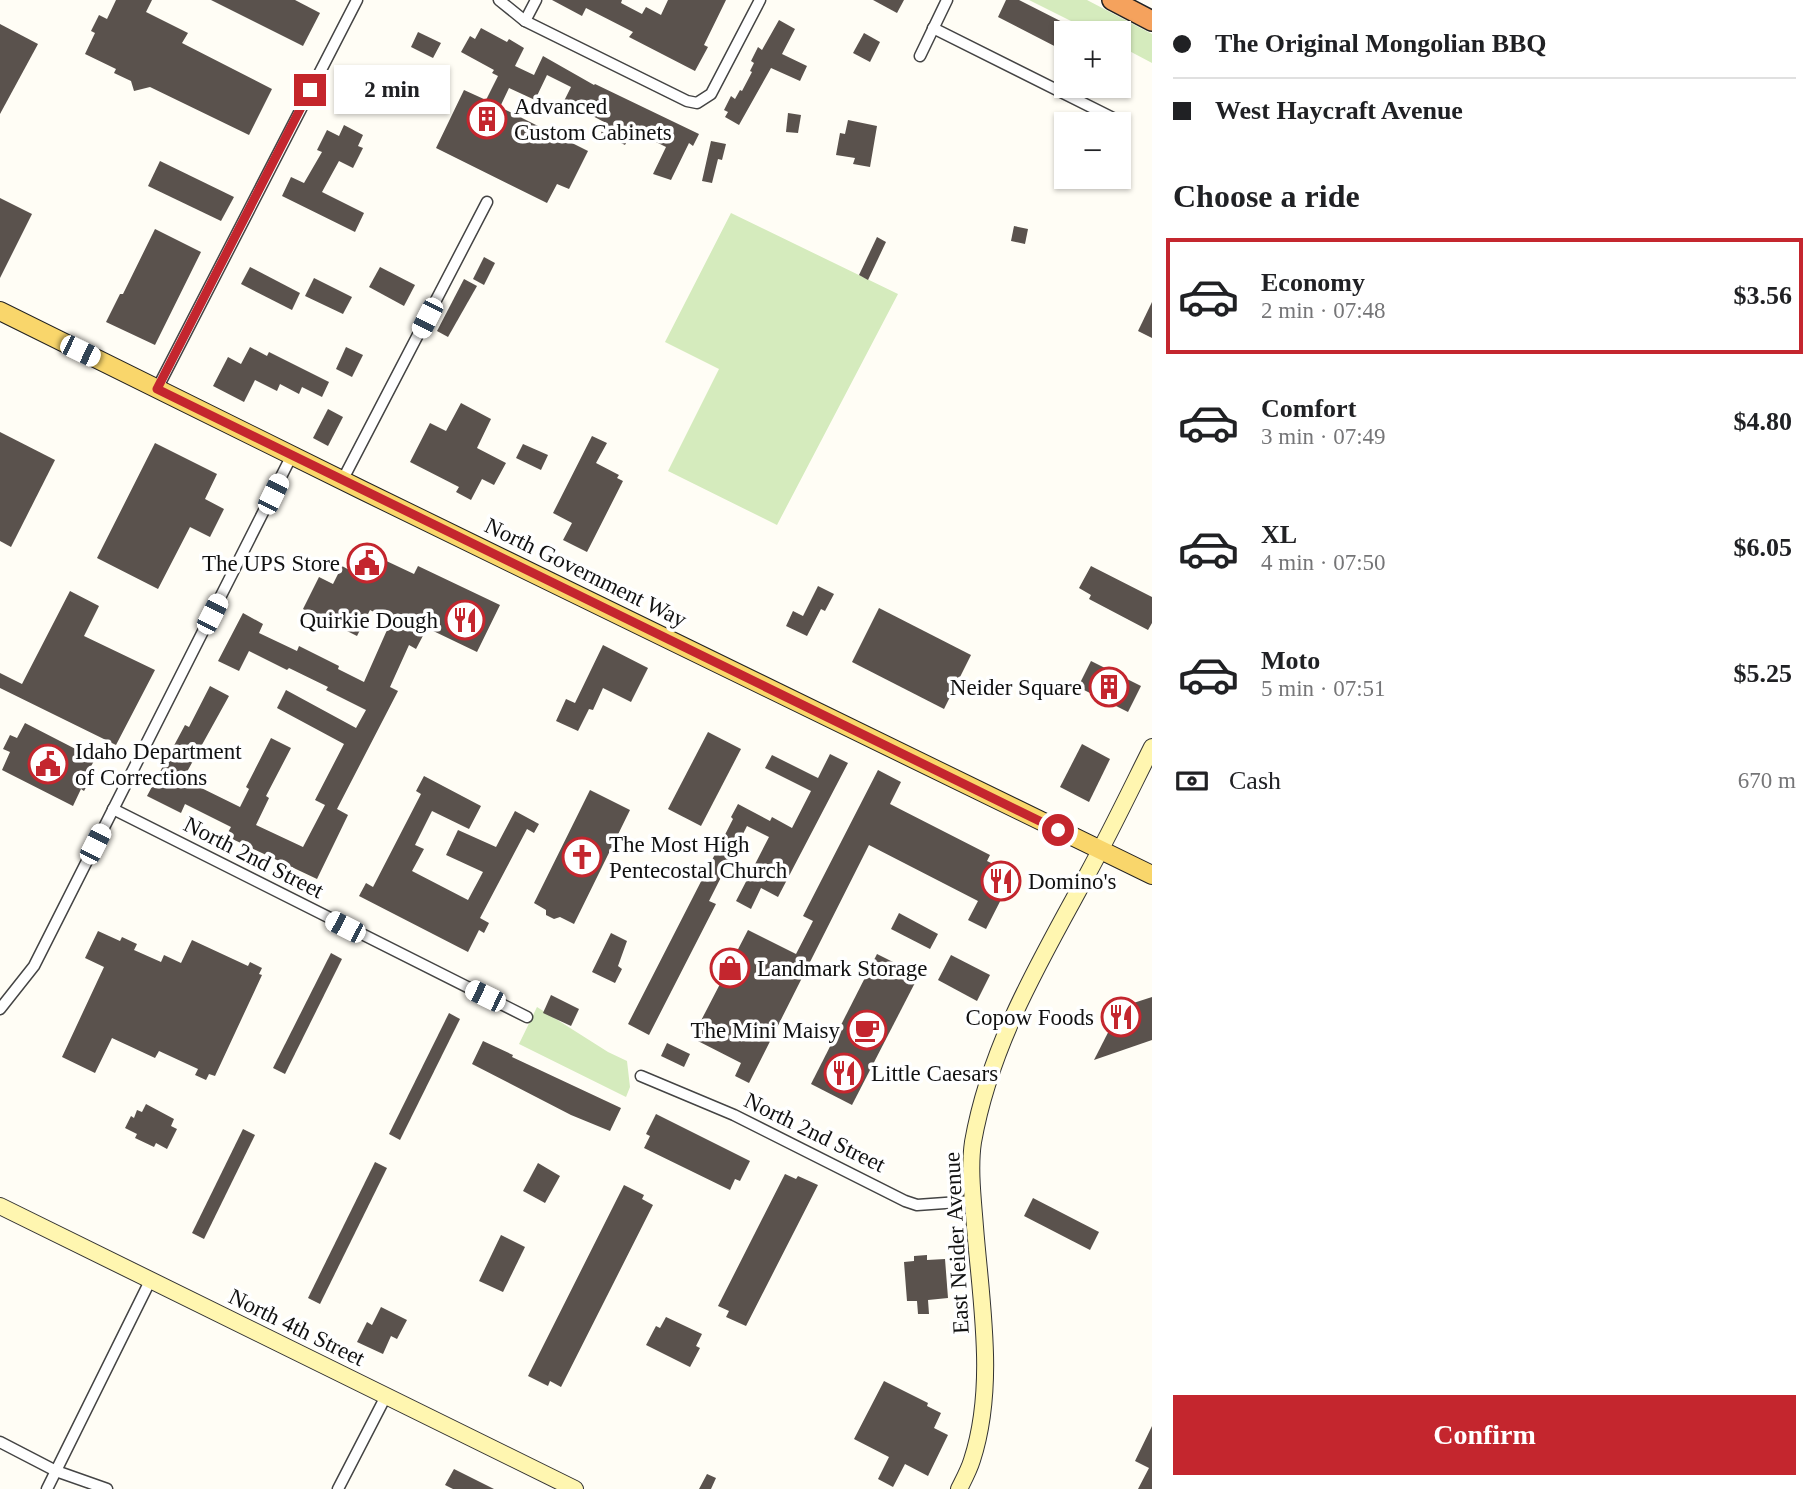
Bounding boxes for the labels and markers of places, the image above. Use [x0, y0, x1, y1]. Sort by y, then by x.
place label: Advanced Custom Cabinets [514, 94, 672, 145]
building icon: Advanced Custom Cabinets [466, 98, 508, 140]
public building icon: The UPS Store [346, 542, 388, 584]
place label: The UPS Store [202, 551, 340, 576]
restaurant icon: Quirkie Dough [444, 599, 486, 641]
place label: Quirkie Dough [299, 608, 438, 633]
building icon: Neider Square [1088, 666, 1130, 708]
place label: Neider Square [950, 675, 1082, 700]
place label: Idaho Department of Corrections [75, 739, 242, 790]
public building icon: Idaho Department of Corrections [27, 743, 69, 785]
place label: The Most High Pentecostal Church [609, 832, 788, 883]
church icon: The Most High Pentecostal Church [561, 836, 603, 878]
restaurant icon: Domino's [980, 860, 1022, 902]
place label: Domino's [1028, 869, 1117, 894]
shop icon: Landmark Storage [709, 947, 751, 989]
place label: Landmark Storage [757, 956, 928, 981]
restaurant icon: Copow Foods [1100, 996, 1142, 1038]
place label: Copow Foods [966, 1005, 1094, 1030]
cafe icon: The Mini Maisy [846, 1009, 888, 1051]
place label: The Mini Maisy [691, 1018, 840, 1043]
restaurant icon: Little Caesars [823, 1052, 865, 1094]
place label: Little Caesars [871, 1061, 998, 1086]

